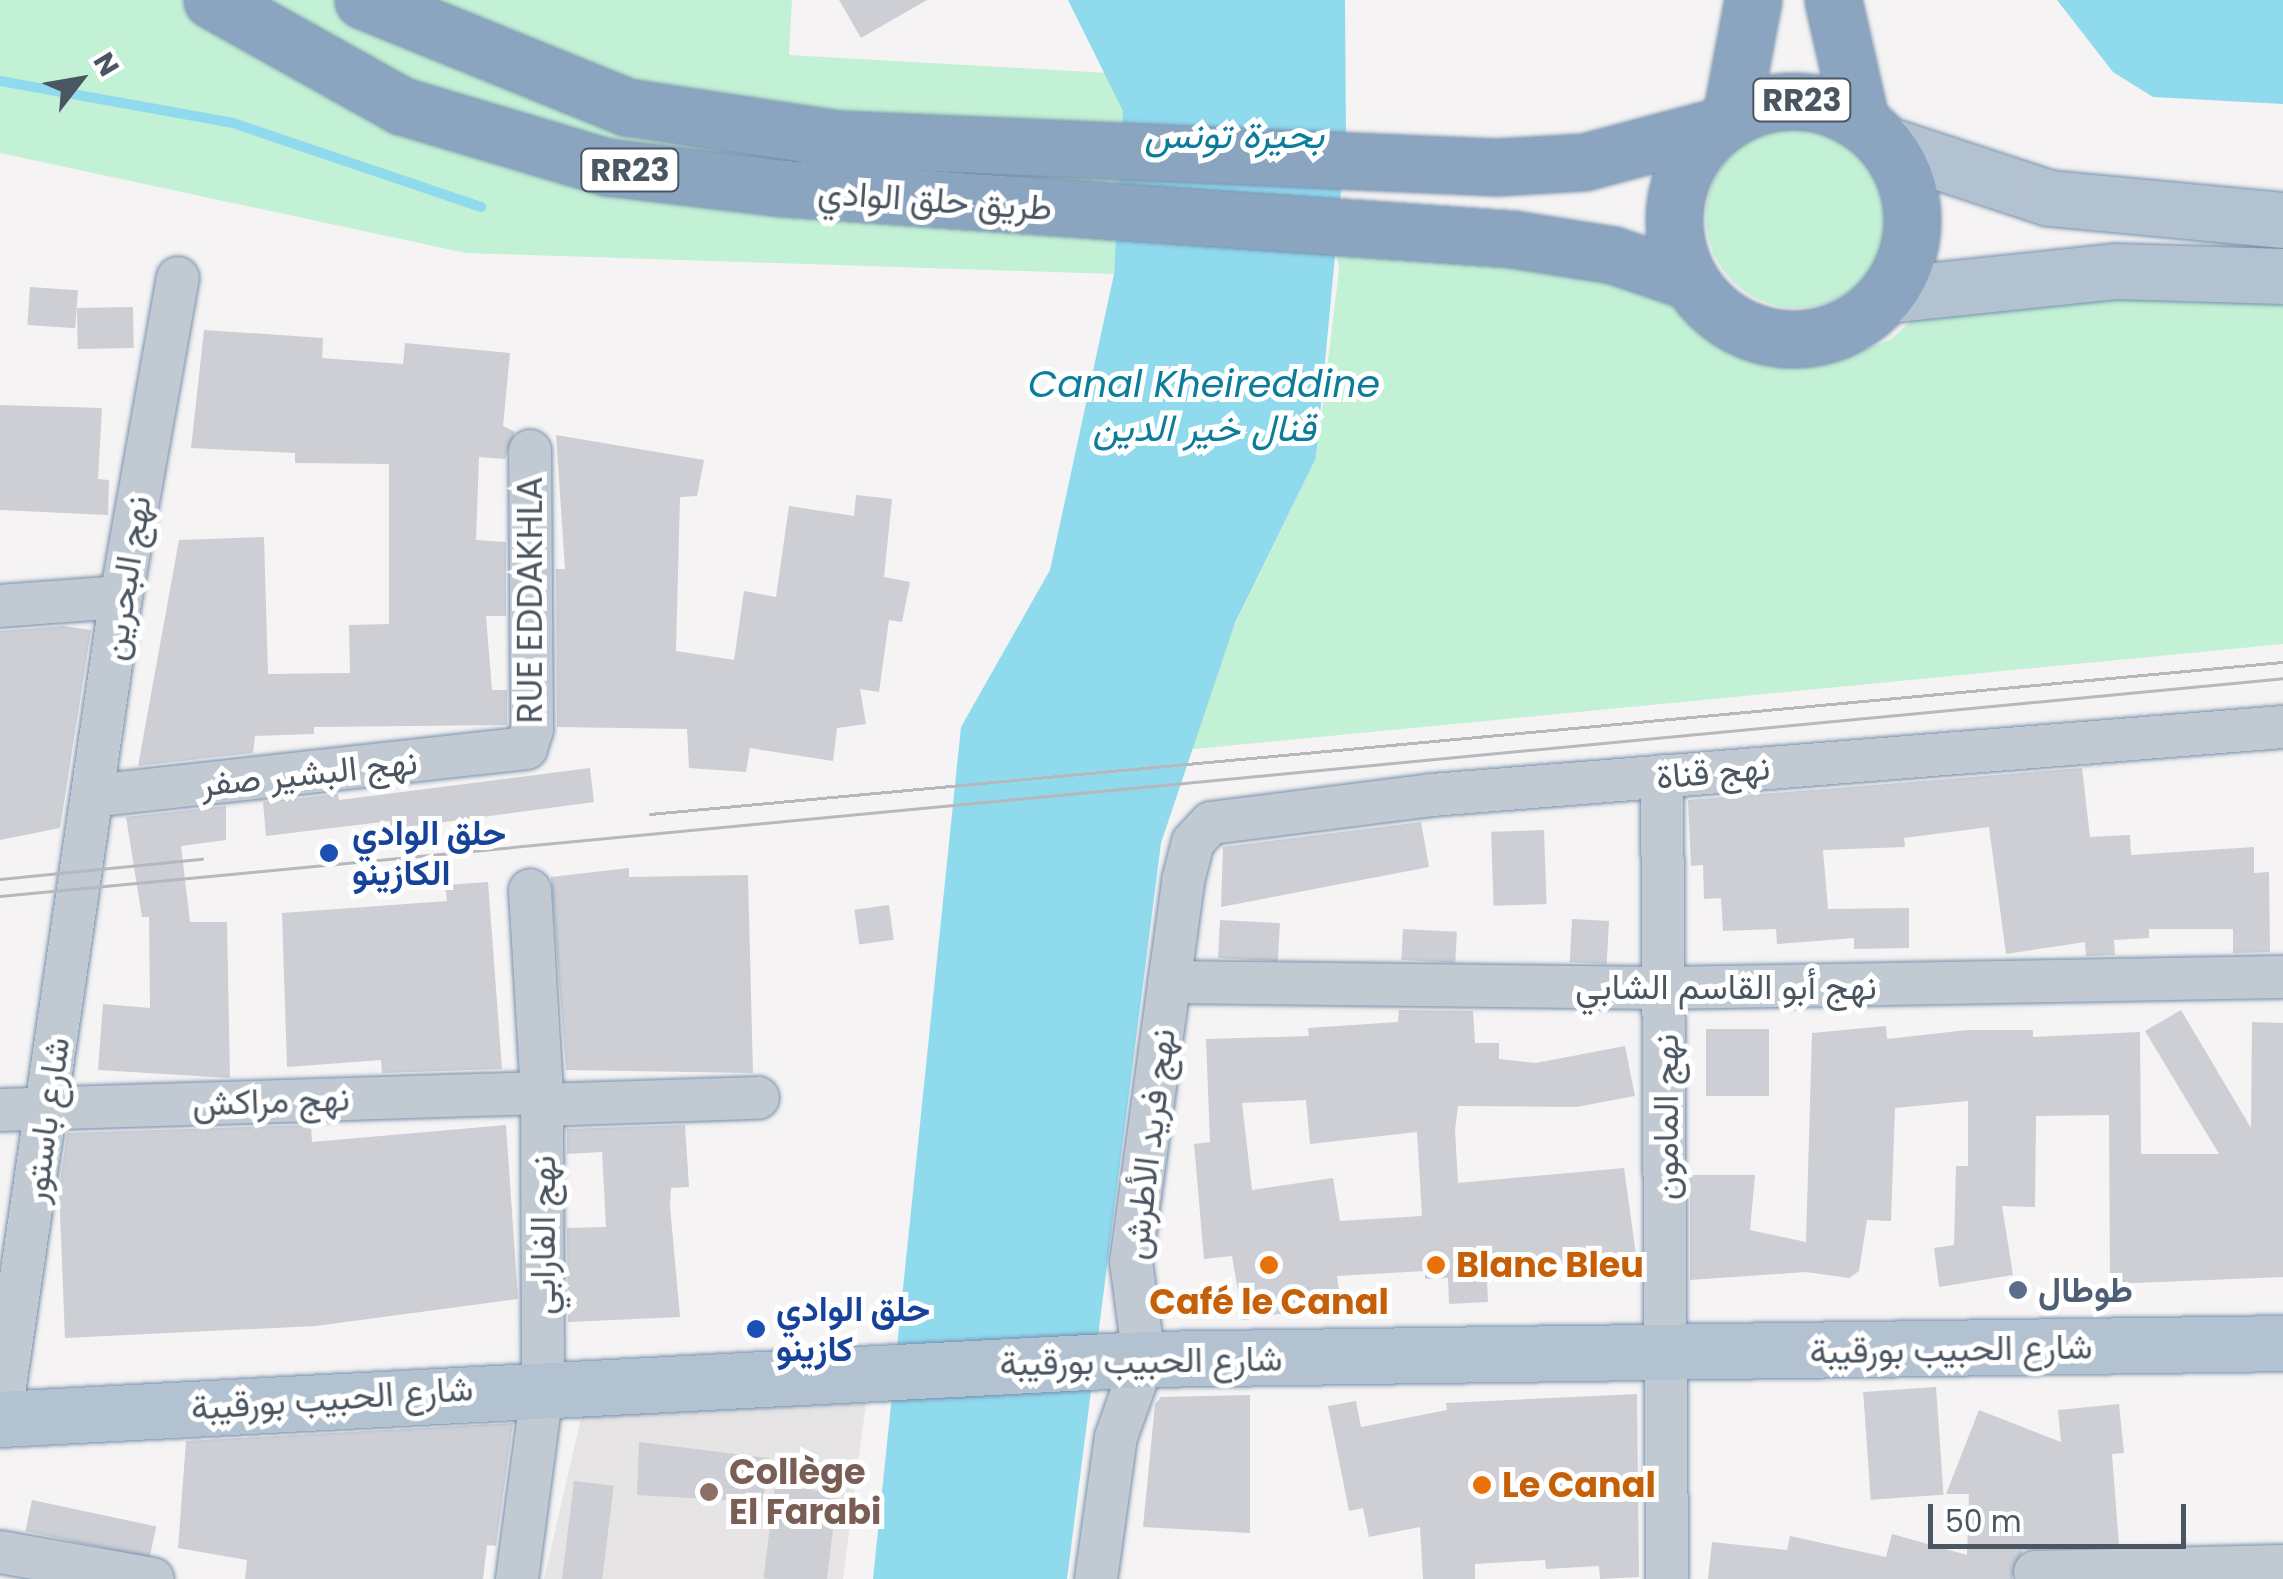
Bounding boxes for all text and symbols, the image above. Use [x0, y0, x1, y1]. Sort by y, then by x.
north arrow [30, 30, 130, 130]
text: N [84, 45, 128, 83]
road number: RR23 [1752, 73, 1852, 127]
water label: بحيرة تونس [1144, 112, 1324, 158]
road number: RR23 [580, 143, 680, 197]
street label: طريق حلق الوادي [816, 171, 1054, 229]
water label: Canal Kheireddine قنال خير الدين [1028, 361, 1380, 450]
street label: RUE EDDAKHLA [509, 476, 551, 724]
street label: نهج البحرين [92, 493, 160, 663]
street label: نهج البشير صفر [199, 741, 419, 805]
street label: نهج قناة [1654, 746, 1772, 798]
place label: حلق الوادي الكازينو [352, 812, 506, 894]
marker: حلق الوادي الكازينو [316, 840, 342, 866]
street label: نهج أبو القاسم الشابي [1575, 966, 1877, 1008]
street label: نهج فريد الأطرش [1114, 1026, 1184, 1262]
street label: شارع باستور [14, 1034, 78, 1206]
street label: نهج المامون [1645, 1034, 1687, 1200]
street label: نهج مراكش [192, 1077, 350, 1125]
street label: نهج الفارابي [522, 1155, 564, 1315]
place label: Blanc Bleu [1456, 1244, 1644, 1286]
marker: Café le Canal [1258, 1254, 1280, 1276]
marker: Blanc Bleu [1425, 1254, 1447, 1276]
place label: طوطال [2038, 1269, 2133, 1311]
marker: طوطال [2007, 1279, 2029, 1301]
place label: Café le Canal [1149, 1281, 1389, 1323]
place label: حلق الوادي كازينو [776, 1288, 930, 1370]
marker: حلق الوادي كازينو [745, 1318, 767, 1340]
street label: شارع الحبيب بورقيبة [1809, 1326, 2093, 1372]
street label: شارع الحبيب بورقيبة [999, 1338, 1283, 1384]
street label: شارع الحبيب بورقيبة [189, 1367, 475, 1429]
place label: Collège El Farabi [729, 1451, 881, 1533]
place label: Le Canal [1502, 1464, 1656, 1506]
marker: Le Canal [1471, 1474, 1493, 1496]
marker: Collège El Farabi [698, 1481, 720, 1503]
scale bar [1933, 1484, 2190, 1546]
text: 50 m [1945, 1500, 2022, 1543]

